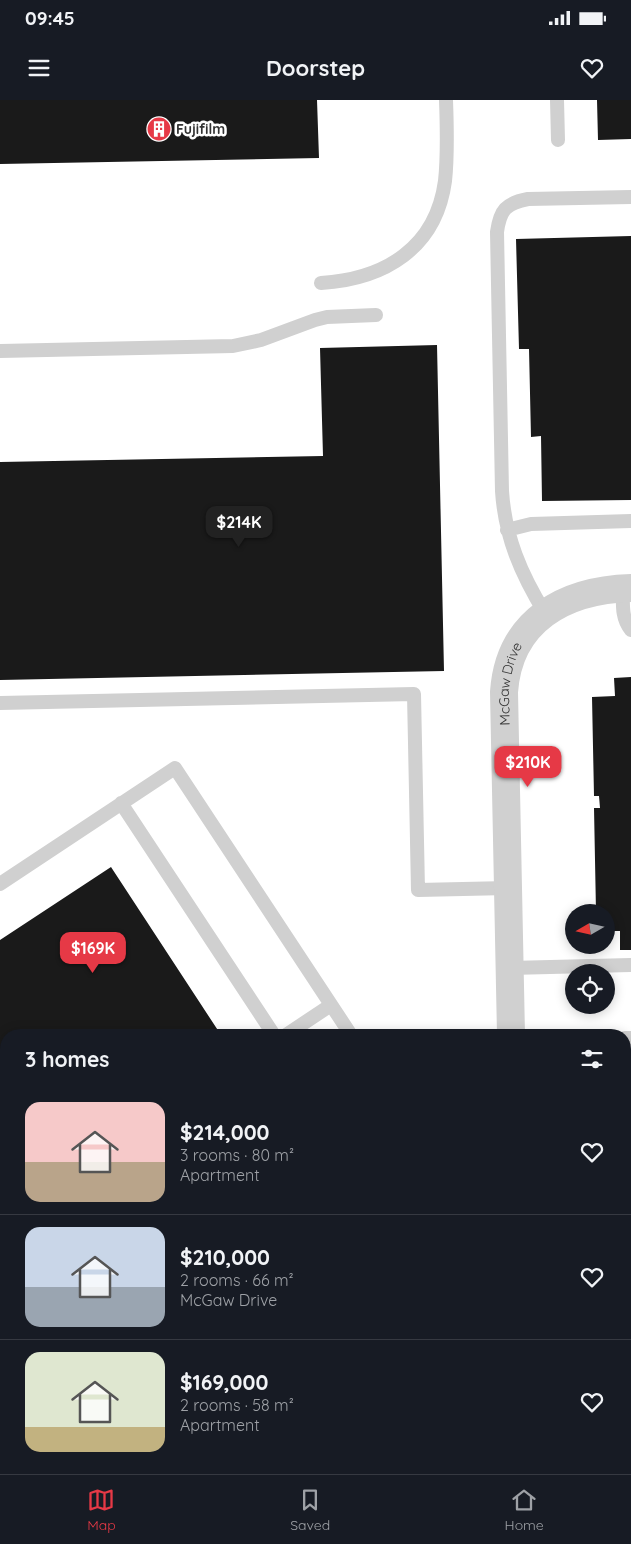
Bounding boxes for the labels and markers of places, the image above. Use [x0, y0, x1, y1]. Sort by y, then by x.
building icon: Fujifilm [146, 116, 172, 142]
place label: Fujifilm [176, 120, 225, 138]
pin: $214K [204, 506, 274, 548]
pin: $210K [493, 746, 563, 788]
pin: $169K [58, 932, 128, 974]

